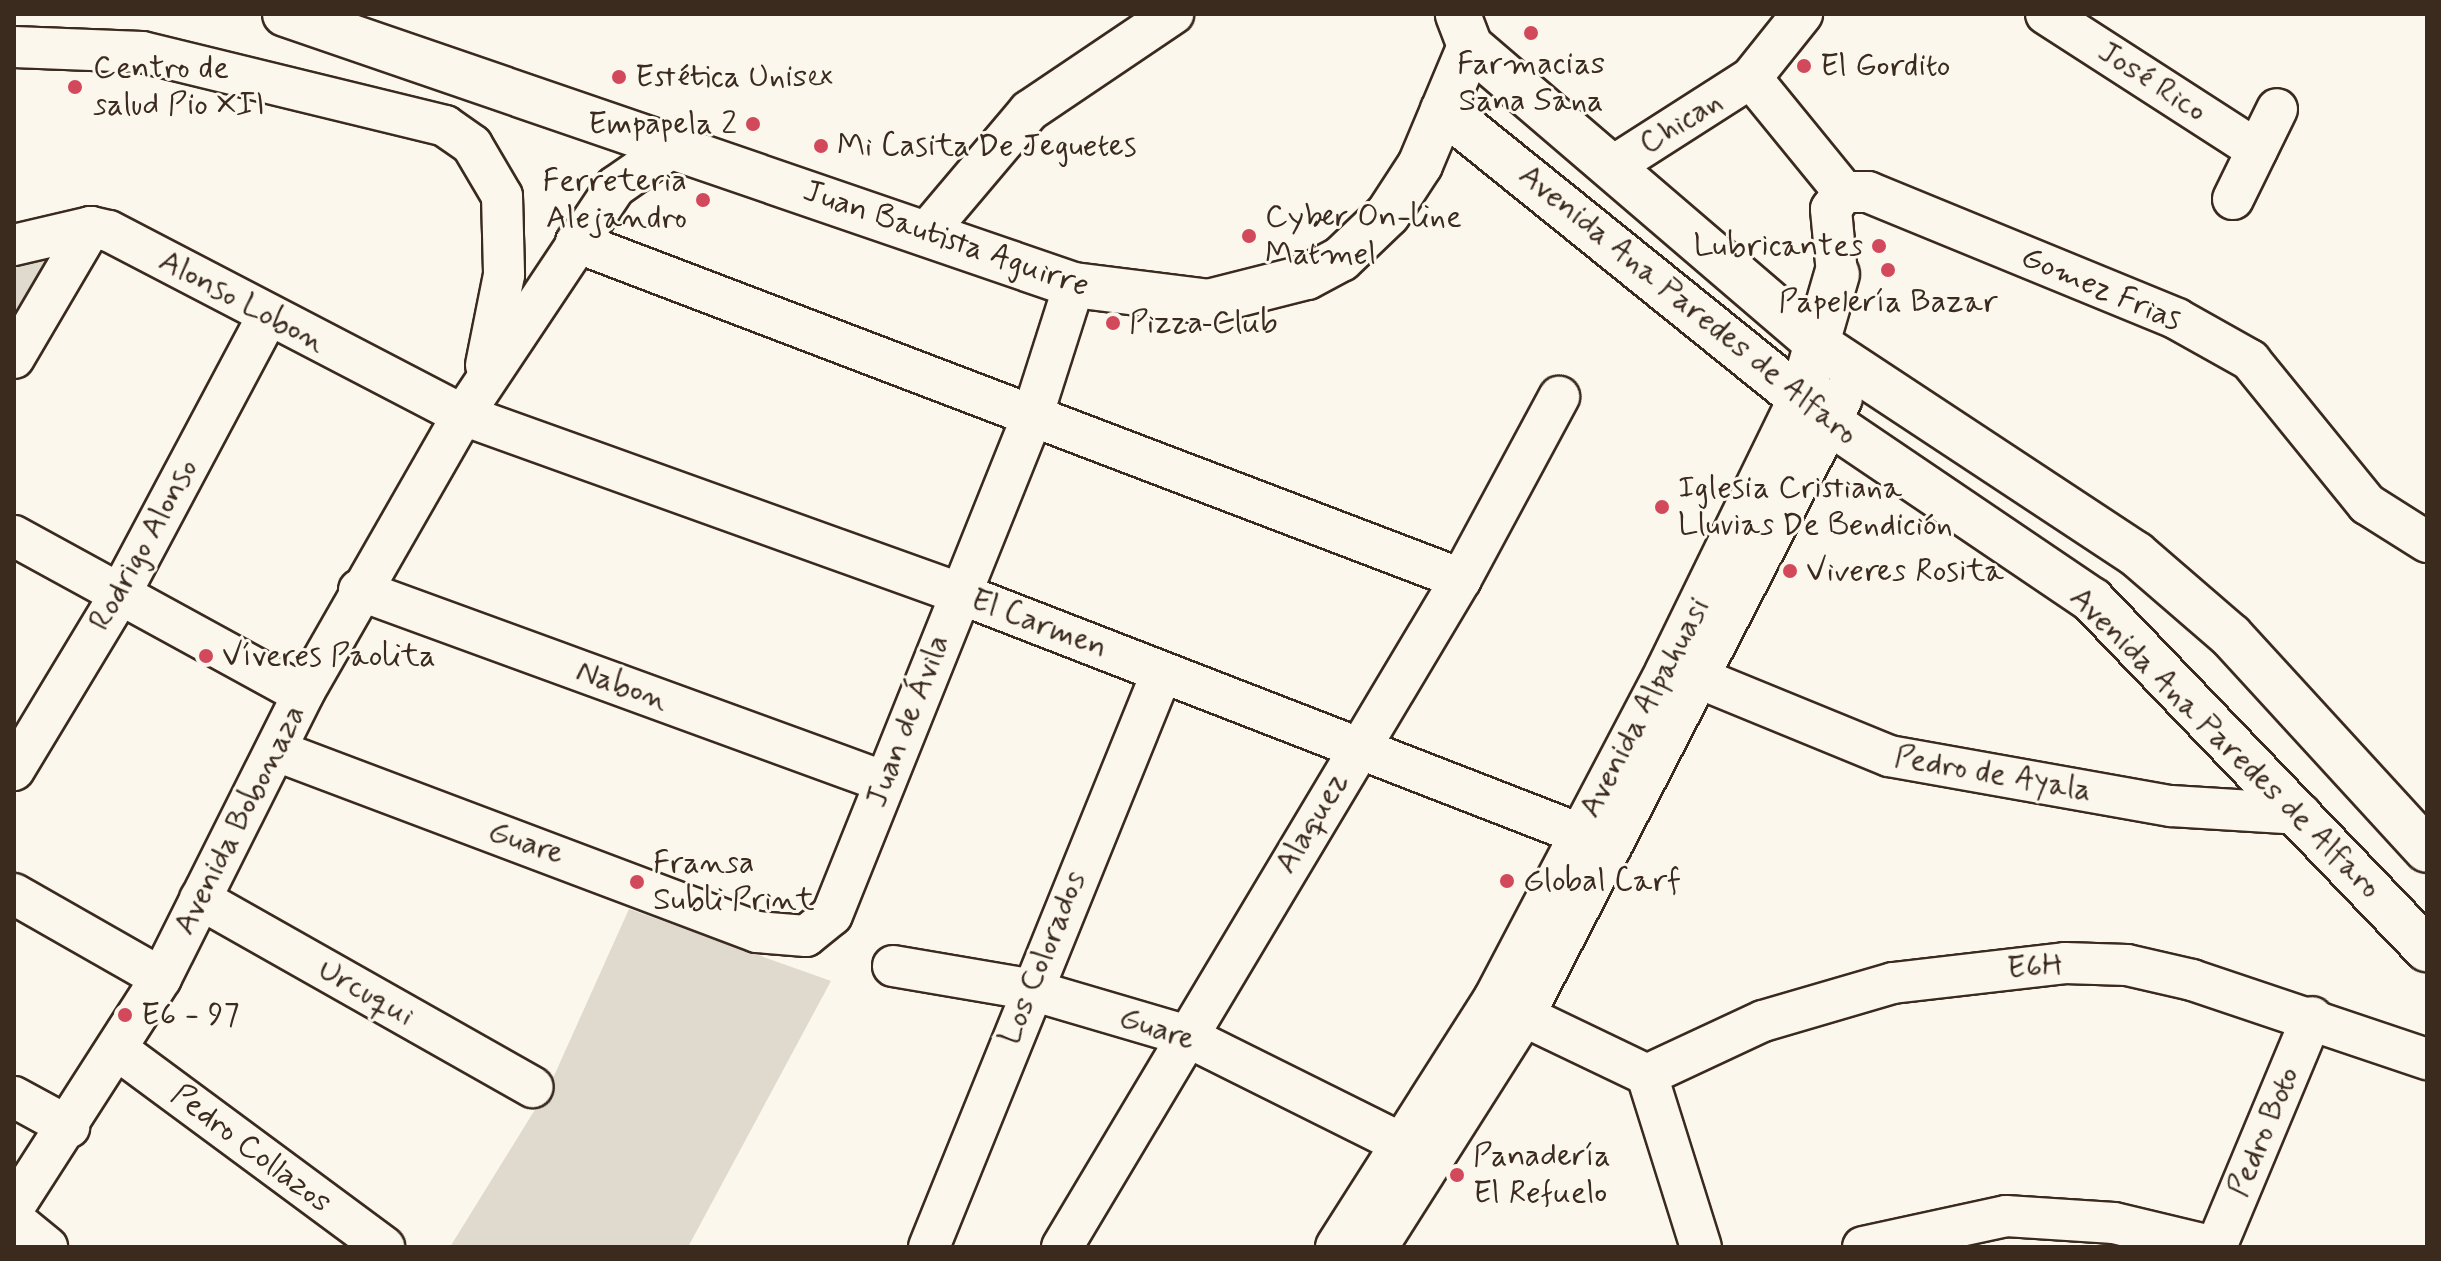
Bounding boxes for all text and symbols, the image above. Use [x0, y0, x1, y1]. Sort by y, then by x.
marker: Farmacias Sana Sana [1522, 24, 1540, 42]
street label: José Rico [2091, 33, 2213, 131]
place label: Farmacias Sana Sana [1457, 46, 1605, 121]
place label: El Gordito [1820, 47, 1956, 85]
place label: Centro de salud Pio XII [93, 50, 270, 125]
marker: El Gordito [1795, 57, 1813, 75]
place label: Estética Unisex [635, 58, 833, 96]
marker: Estética Unisex [610, 68, 628, 86]
marker: Centro de salud Pio XII [64, 76, 86, 98]
street label: Chican [1632, 83, 1730, 163]
place label: Empapela 2 [588, 105, 737, 143]
marker: Empapela 2 [744, 115, 762, 133]
place label: Mi Casita De Jeguetes [837, 127, 1148, 165]
marker: Mi Casita De Jeguetes [812, 137, 830, 155]
street label: Avenida Ana Paredes de Alfaro [1514, 159, 1862, 451]
place label: Ferreteria Alejandro [543, 163, 687, 238]
street label: Juan Bautista Aguirre [804, 174, 1088, 304]
marker: Ferreteria Alejandro [694, 191, 712, 209]
place label: Cyber On-line Matmel [1265, 199, 1460, 274]
marker: Cyber On-line Matmel [1240, 227, 1258, 245]
place label: Lubricantes [1694, 227, 1863, 265]
marker: Lubricantes [1870, 237, 1888, 255]
street label: Gomez Frias [2015, 238, 2187, 340]
street label: Alonso Lobon [152, 242, 332, 362]
marker: Papelería Bazar [1879, 261, 1897, 279]
place label: Papelería Bazar [1780, 283, 1996, 321]
place label: Pizza Club [1129, 304, 1275, 342]
marker: Pizza Club [1104, 314, 1122, 332]
street label: Rodrigo Alonso [81, 452, 207, 638]
place label: Iglesia Cristiana Lluvias De Bendición [1678, 470, 1956, 545]
marker: Iglesia Cristiana Lluvias De Bendición [1653, 498, 1671, 516]
place label: Viveres Rosita [1806, 552, 2002, 590]
marker: Viveres Rosita [1781, 562, 1799, 580]
street label: El Carmen [961, 579, 1117, 669]
street label: Avenida Ana Paredes de Alfaro [2064, 582, 2386, 904]
street label: Avenida Alpahuasi [1570, 591, 1720, 825]
street label: Juan de Ávila [858, 630, 958, 812]
place label: Víveres Paolita [222, 637, 431, 675]
marker: Víveres Paolita [197, 647, 215, 665]
street label: Nabon [571, 652, 673, 720]
street label: Avenida Bobonaza [165, 697, 315, 943]
street label: Pedro de Ayala [1892, 738, 2094, 810]
street label: Alaquez [1267, 765, 1357, 881]
street label: Guare [483, 812, 569, 874]
place label: Fransa Subli Print [653, 845, 815, 920]
place label: Global Carf [1523, 862, 1679, 900]
street label: Los Colorados [990, 863, 1096, 1053]
marker: Global Carf [1498, 872, 1516, 890]
marker: Fransa Subli Print [628, 873, 646, 891]
street label: E6H [2006, 946, 2064, 988]
street label: Urcuqui [311, 951, 421, 1035]
place label: E6 - 97 [141, 996, 239, 1034]
street label: Guare [1114, 998, 1200, 1060]
marker: E6 - 97 [116, 1006, 134, 1024]
street label: Pedro Boto [2219, 1061, 2309, 1203]
street label: Pedro Collazos [163, 1076, 339, 1222]
place label: Panadería El Refuelo [1473, 1138, 1611, 1213]
marker: Panadería El Refuelo [1448, 1166, 1466, 1184]

